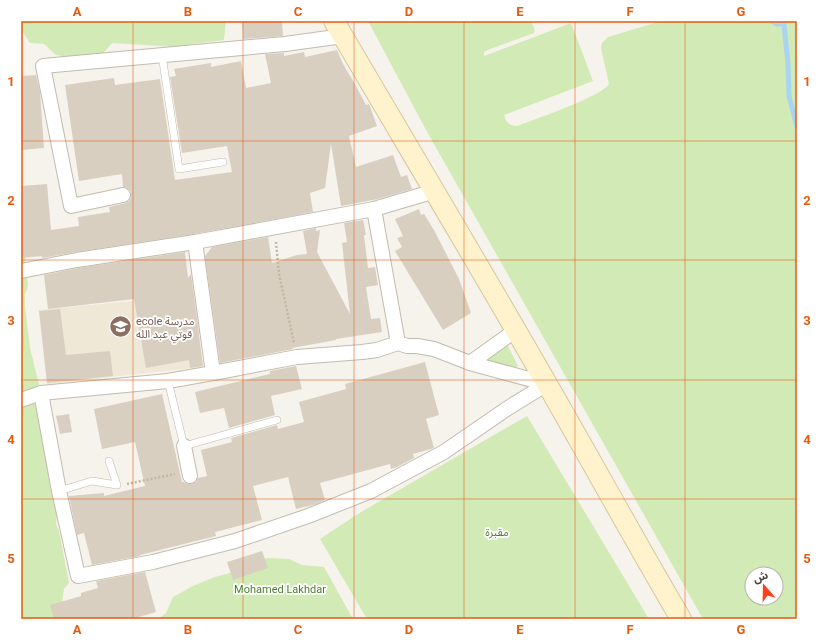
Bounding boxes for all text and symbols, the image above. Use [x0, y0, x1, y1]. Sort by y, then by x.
text: A [73, 4, 82, 19]
text: B [184, 4, 192, 19]
text: C [294, 4, 303, 19]
text: D [405, 4, 413, 19]
text: E [516, 4, 524, 19]
text: F [626, 4, 634, 19]
text: G [737, 4, 746, 19]
text: 1 [7, 74, 15, 89]
text: 1 [803, 74, 811, 89]
text: 2 [7, 193, 15, 208]
text: 2 [803, 193, 811, 208]
text: 3 [7, 313, 15, 328]
text: 3 [803, 313, 811, 328]
school or university icon: ecole مدرسة قوتي عبد الله [108, 314, 134, 340]
place label: ecole مدرسة قوتي عبد الله [136, 315, 195, 343]
text: 4 [7, 432, 15, 447]
text: 4 [803, 432, 811, 447]
park label: مقبرة [485, 526, 509, 539]
text: 5 [7, 551, 15, 566]
text: 5 [803, 551, 811, 566]
north arrow [744, 566, 784, 606]
text: ش [751, 568, 770, 586]
park label: Mohamed Lakhdar [234, 583, 326, 596]
text: A [73, 622, 82, 637]
text: B [184, 622, 192, 637]
text: C [294, 622, 303, 637]
text: D [405, 622, 413, 637]
text: E [516, 622, 524, 637]
text: F [626, 622, 634, 637]
text: G [737, 622, 746, 637]

